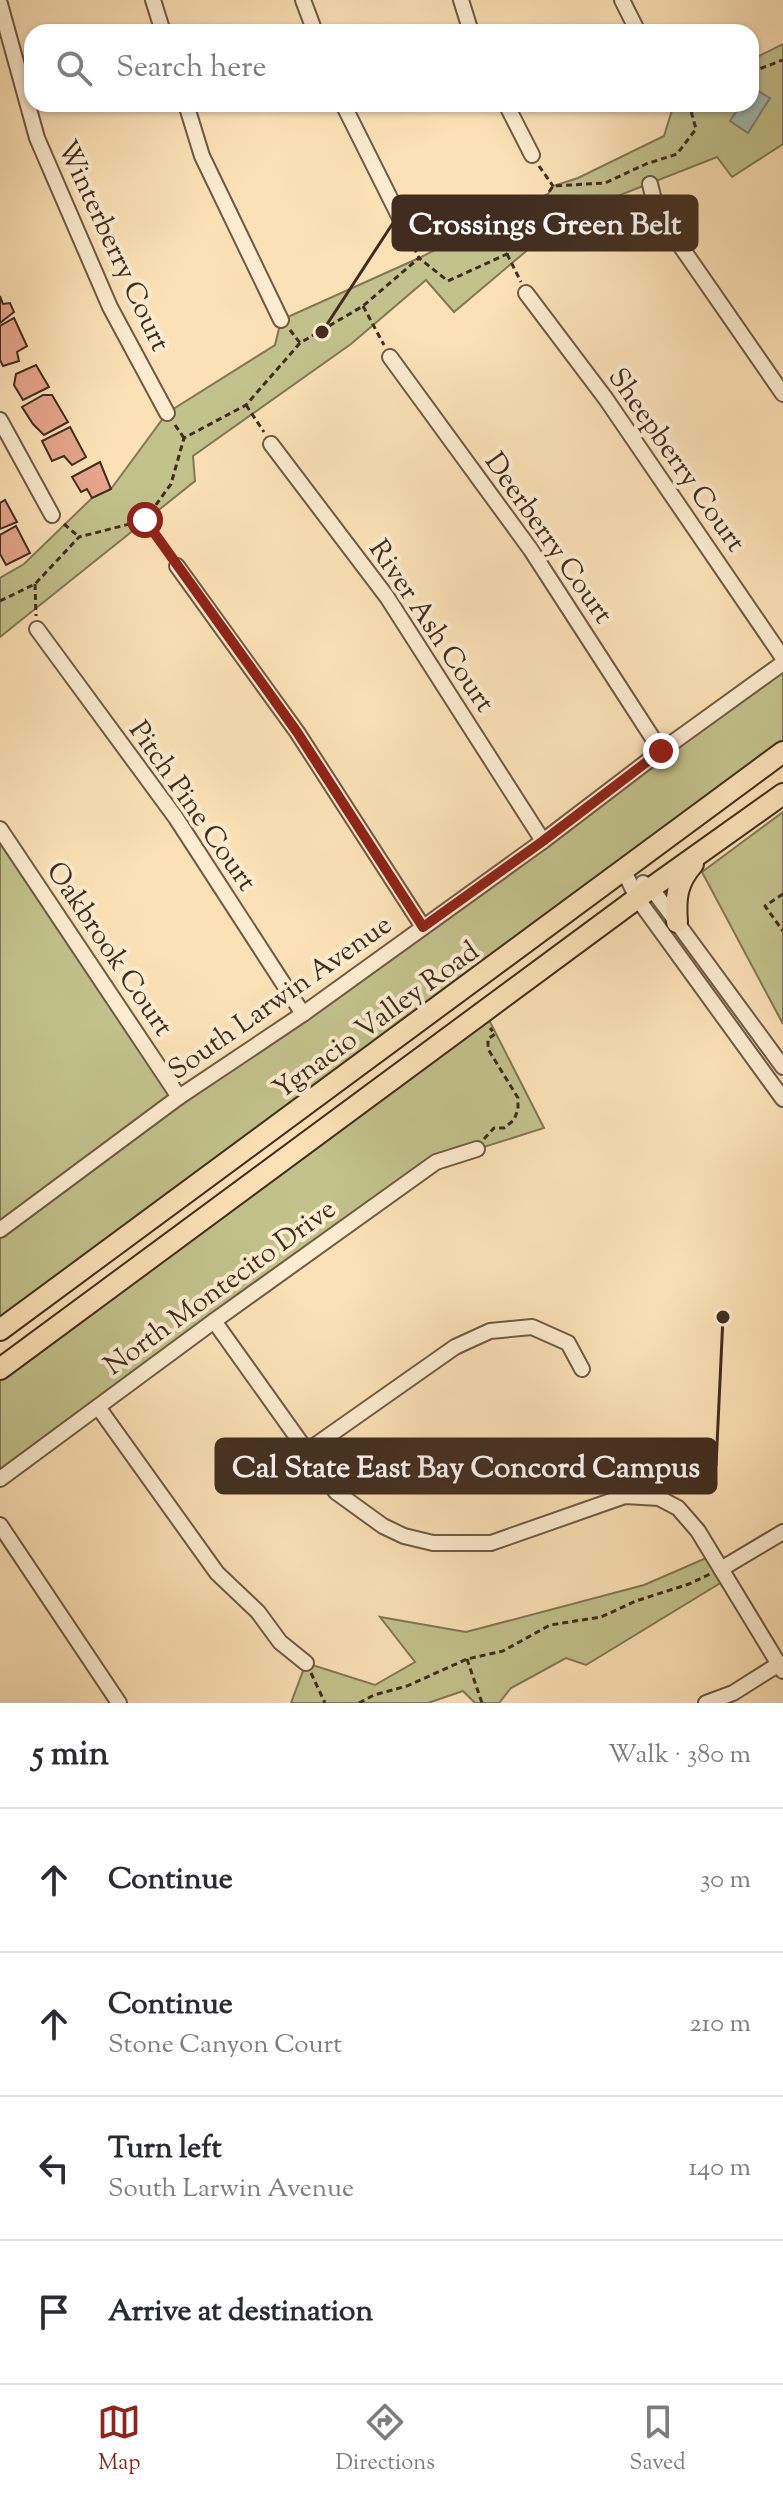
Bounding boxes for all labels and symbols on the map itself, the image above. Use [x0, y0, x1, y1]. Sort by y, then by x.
street label: Winterberry Court [46, 134, 179, 359]
callout: Crossings Green Belt [393, 196, 697, 250]
text: Crossings Green Belt [409, 205, 682, 248]
street label: Sheepberry Court [597, 361, 754, 561]
street label: Deerberry Court [473, 445, 622, 633]
route start [127, 502, 163, 538]
street label: River Ash Court [358, 532, 503, 721]
street label: Pitch Pine Court [118, 713, 265, 900]
route end [643, 733, 679, 769]
street label: Oakbrook Court [35, 855, 182, 1045]
street label: South Larwin Avenue [161, 906, 401, 1091]
street label: Ygnacio Valley Road [265, 933, 488, 1110]
street label: North Montecito Drive [97, 1191, 345, 1386]
callout: Cal State East Bay Concord Campus [216, 1439, 716, 1493]
text: Cal State East Bay Concord Campus [232, 1448, 700, 1491]

